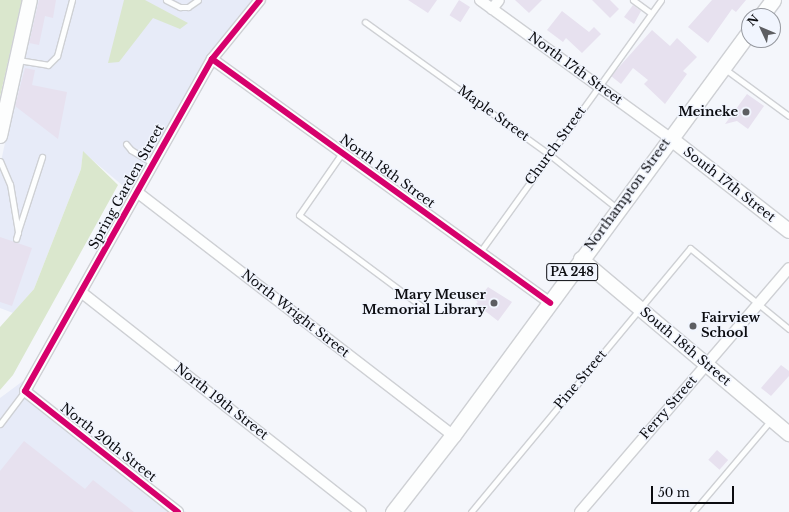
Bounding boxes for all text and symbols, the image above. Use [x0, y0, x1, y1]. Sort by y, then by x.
north arrow [741, 8, 781, 48]
text: N [744, 12, 762, 29]
street label: North 17th Street [525, 30, 625, 108]
street label: Maple Street [454, 83, 532, 145]
street label: Church Street [522, 104, 590, 188]
place label: Meineke [678, 104, 738, 120]
marker: Meineke [741, 107, 751, 117]
street label: Spring Garden Street [86, 122, 168, 252]
street label: North 18th Street [336, 132, 438, 212]
street label: Northampton Street [582, 136, 674, 254]
street label: South 17th Street [680, 144, 778, 226]
road number: PA 248 [545, 262, 599, 282]
street label: North Wright Street [238, 267, 352, 361]
place label: Mary Meuser Memorial Library [362, 288, 486, 319]
marker: Mary Meuser Memorial Library [489, 298, 499, 308]
street label: South 18th Street [636, 305, 734, 389]
place label: Fairview School [701, 311, 760, 342]
marker: Fairview School [688, 321, 698, 331]
street label: Pine Street [552, 347, 610, 413]
street label: North 19th Street [171, 361, 271, 443]
street label: Ferry Street [637, 373, 701, 443]
street label: North 20th Street [57, 401, 159, 485]
scale bar [653, 478, 736, 504]
text: 50 m [658, 485, 690, 500]

